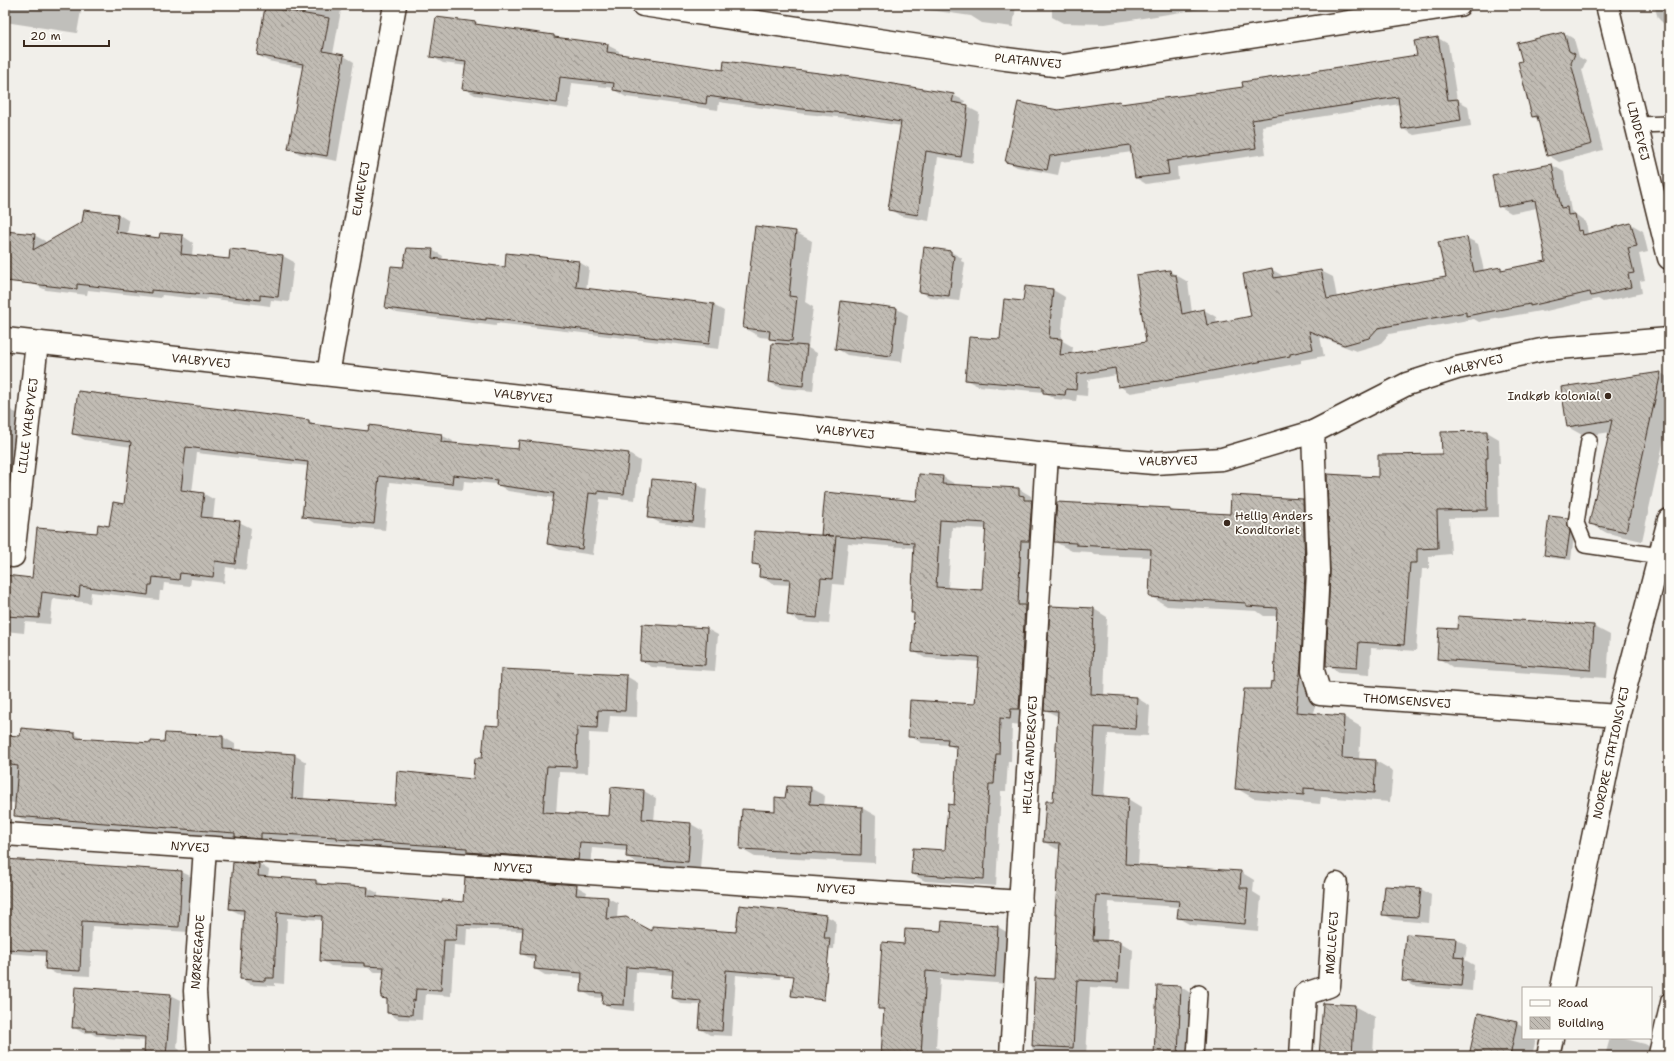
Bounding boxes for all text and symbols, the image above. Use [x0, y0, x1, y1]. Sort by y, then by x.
scale bar [24, 22, 109, 48]
text: 20 m [30, 28, 61, 44]
street label: PLATANVEJ [994, 50, 1062, 72]
street label: LINDEVEJ [1623, 100, 1653, 162]
street label: ELMEVEJ [348, 161, 374, 217]
street label: VALBYVEJ [171, 350, 231, 372]
street label: VALBYVEJ [1443, 351, 1505, 379]
street label: LILLE VALBYVEJ [14, 377, 42, 475]
street label: VALBYVEJ [493, 385, 553, 407]
place label: Indkøb kolonial [1508, 388, 1600, 404]
marker: Indkøb kolonial [1603, 391, 1613, 401]
street label: VALBYVEJ [815, 421, 875, 443]
street label: VALBYVEJ [1138, 452, 1198, 470]
place label: Hellig Anders Konditoriet [1235, 508, 1313, 538]
marker: Hellig Anders Konditoriet [1222, 518, 1232, 528]
street label: NORDRE STATIONSVEJ [1589, 685, 1633, 821]
street label: THOMSENSVEJ [1362, 690, 1452, 712]
street label: HELLIG ANDERSVEJ [1019, 695, 1041, 815]
street label: NYVEJ [170, 838, 210, 856]
street label: NYVEJ [493, 859, 533, 877]
street label: NYVEJ [816, 880, 856, 898]
street label: MØLLEVEJ [1322, 911, 1342, 975]
street label: NØRREGADE [187, 914, 209, 990]
legend [1522, 987, 1652, 1039]
text: Road [1558, 995, 1589, 1011]
text: Building [1558, 1015, 1604, 1031]

